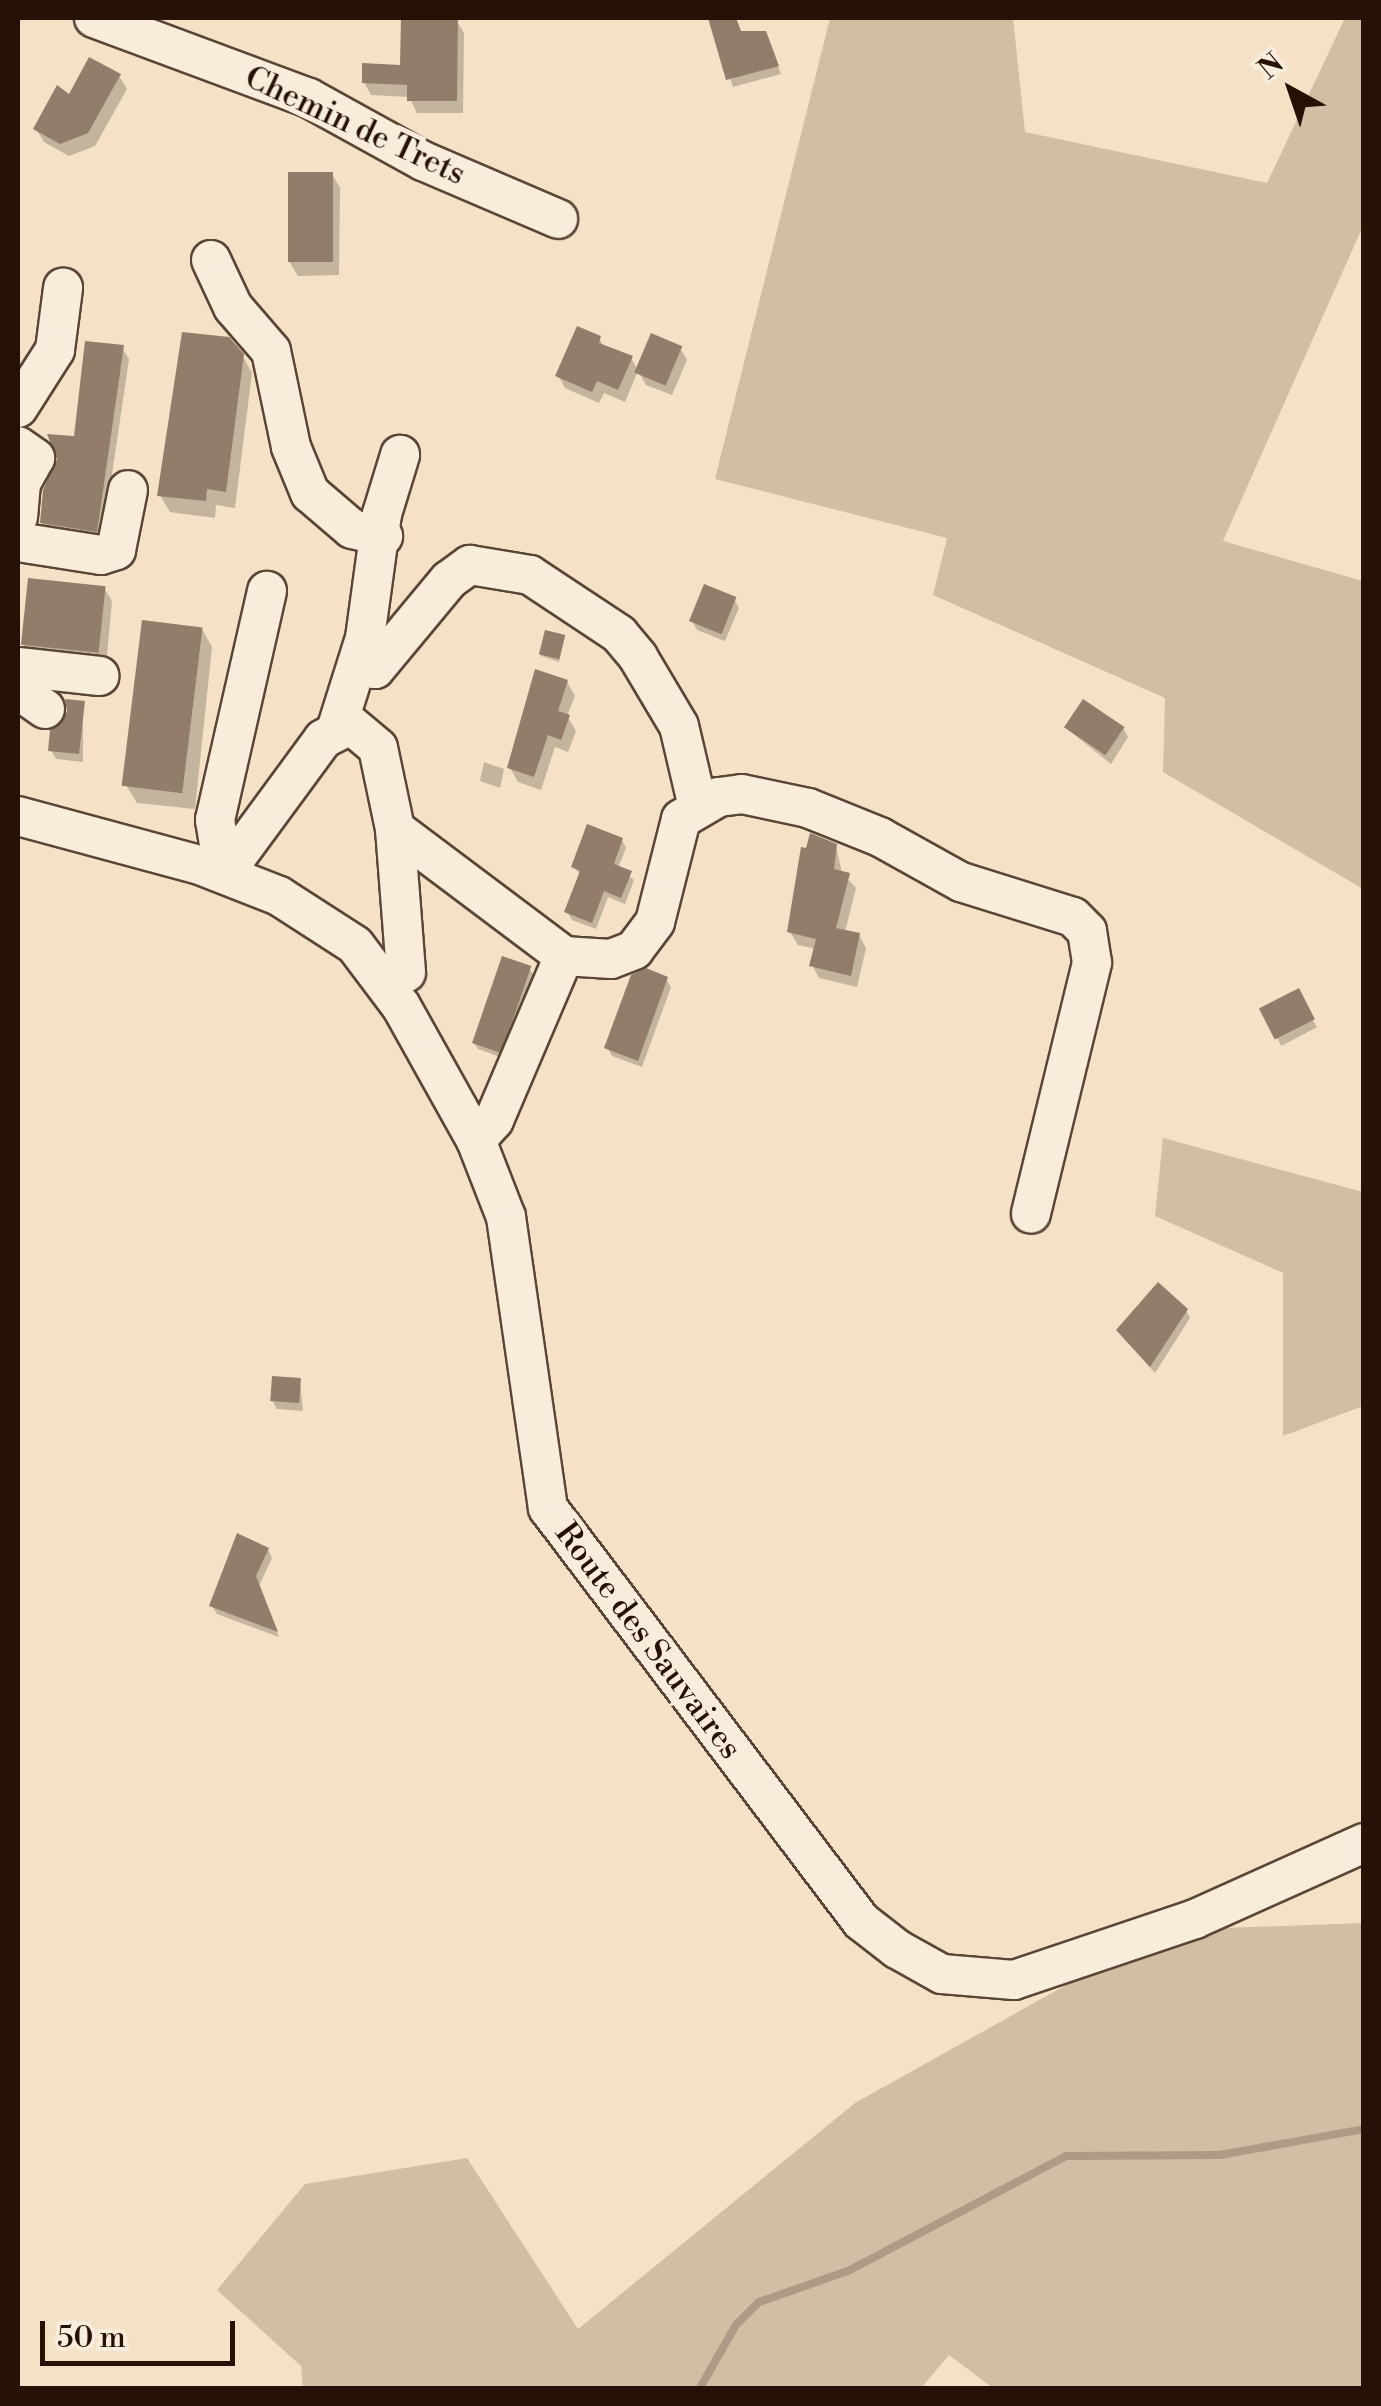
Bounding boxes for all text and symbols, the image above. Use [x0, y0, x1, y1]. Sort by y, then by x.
north arrow [1241, 40, 1341, 140]
text: N [1252, 46, 1291, 87]
street label: Chemin de Trets [239, 58, 471, 194]
street label: Route des Sauvaires [547, 1515, 749, 1767]
scale bar [45, 2301, 240, 2363]
text: 50 m [57, 2319, 126, 2357]

